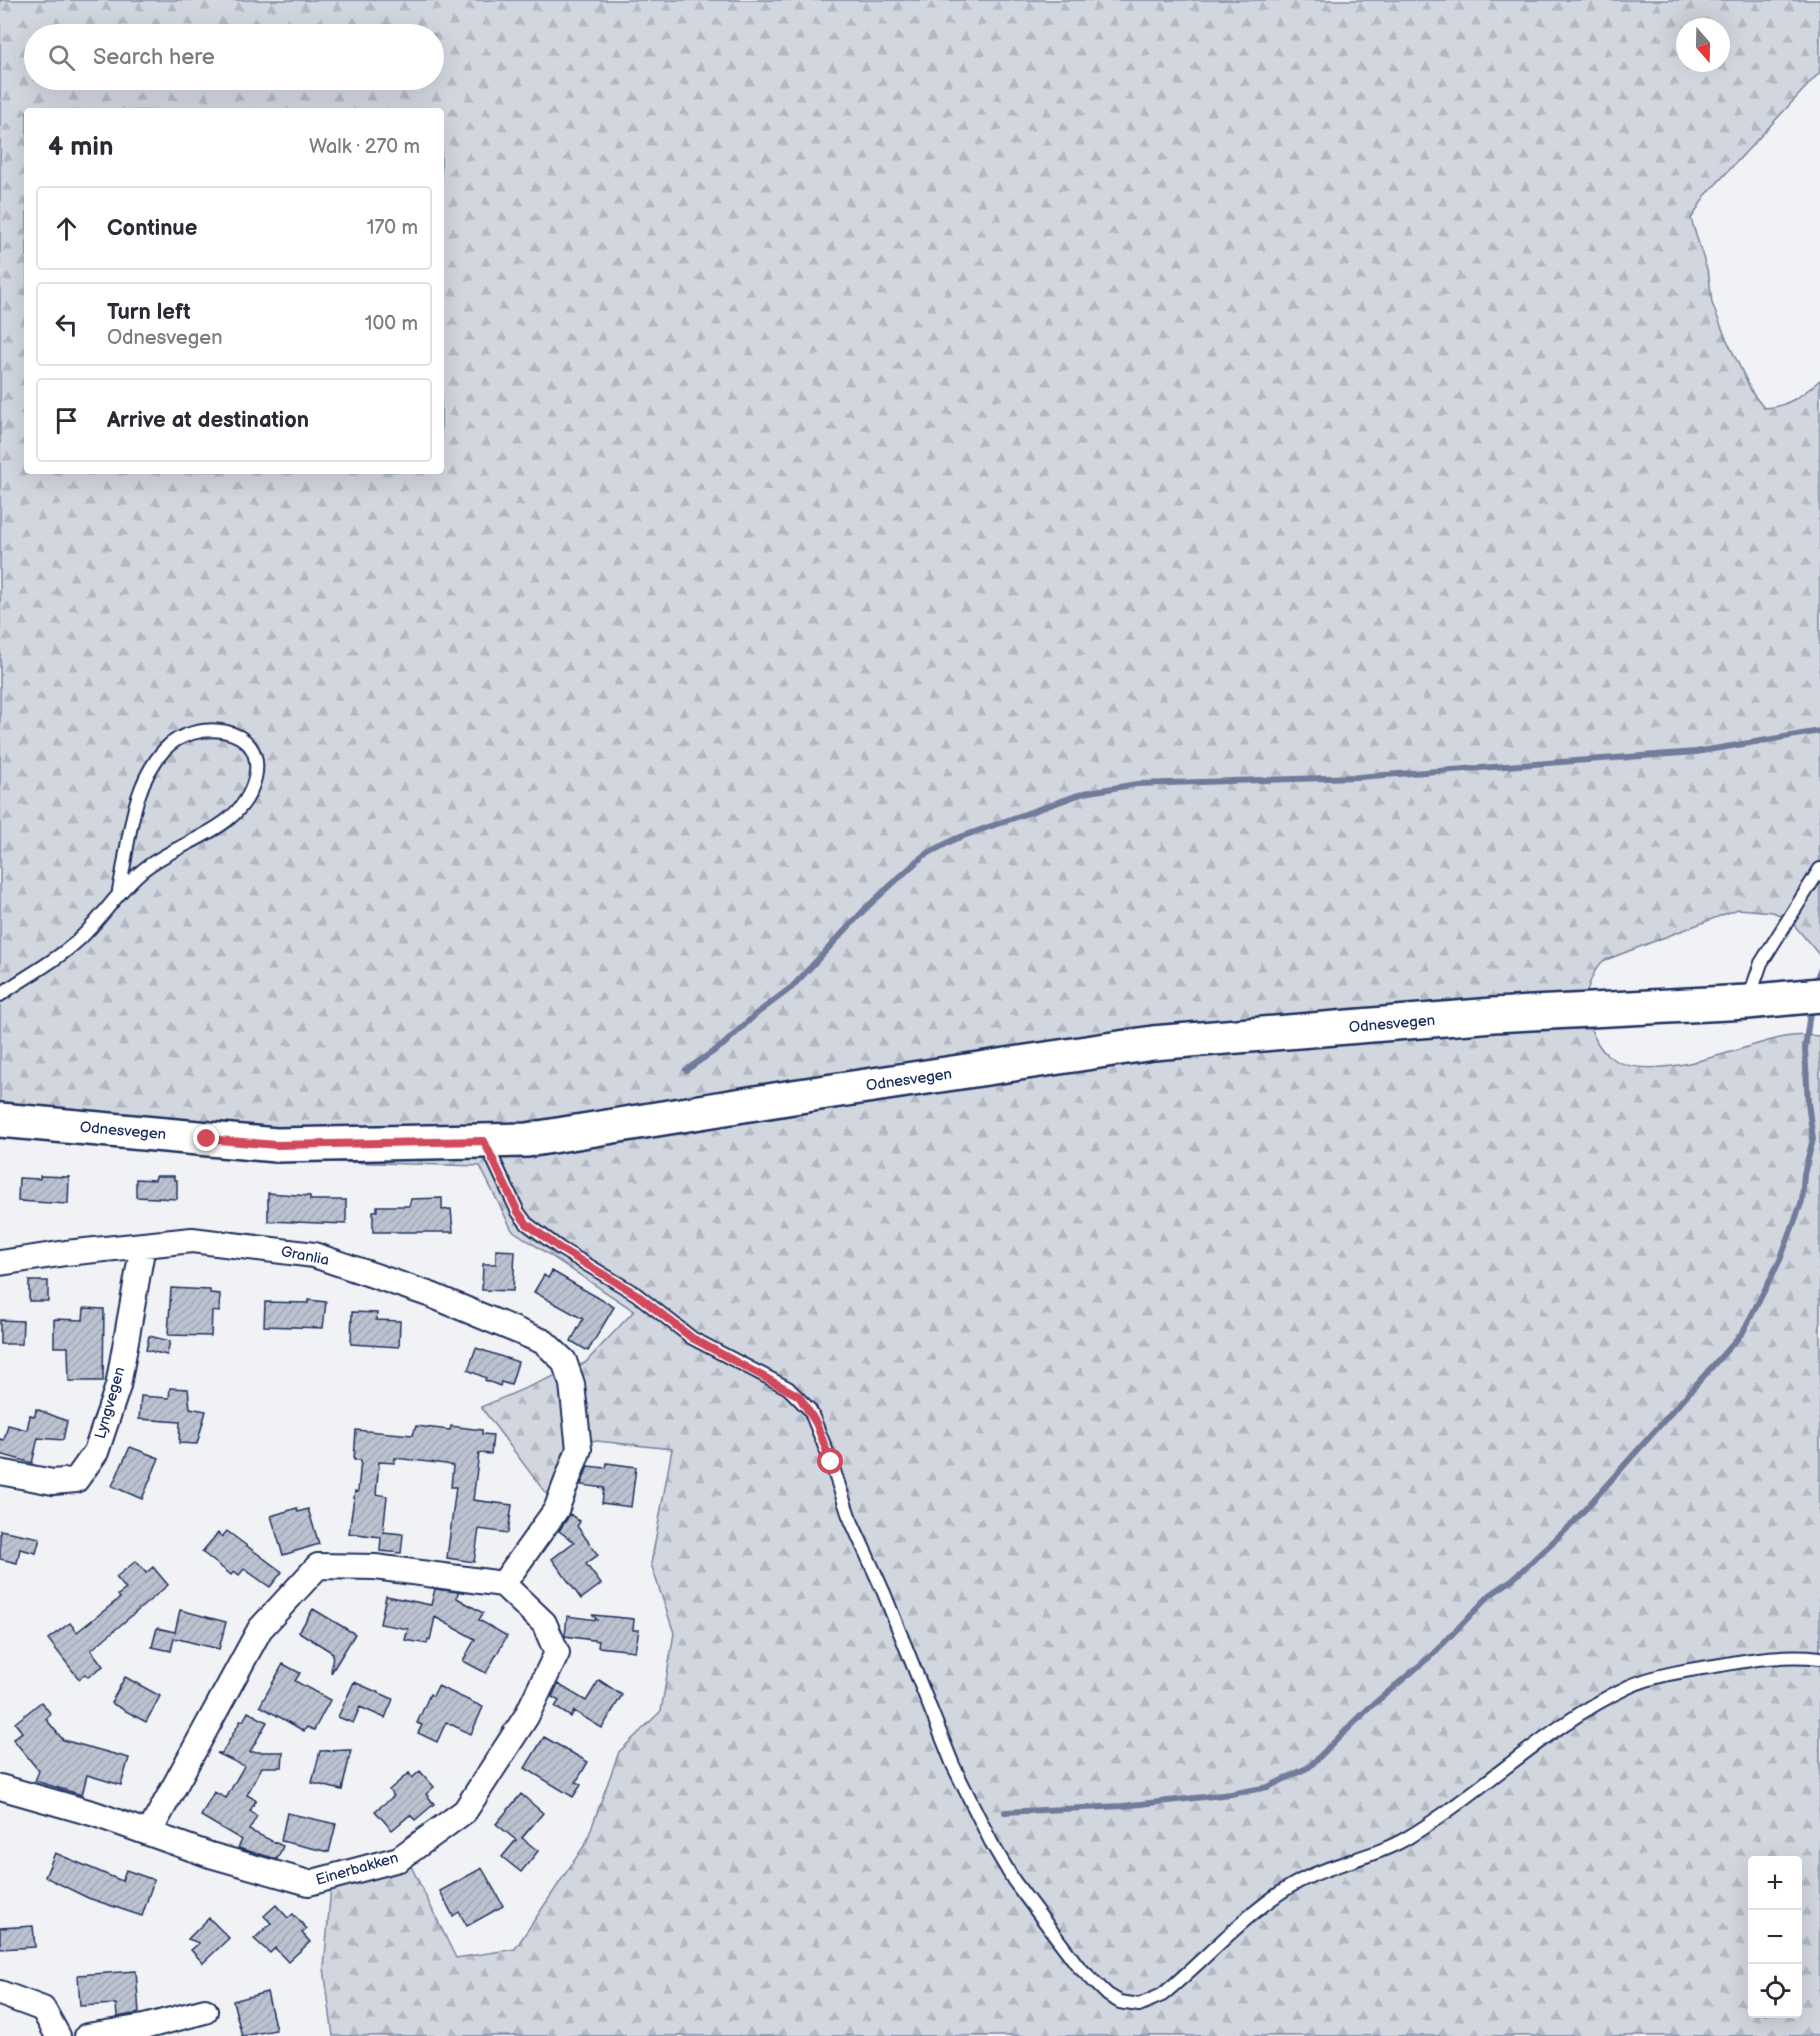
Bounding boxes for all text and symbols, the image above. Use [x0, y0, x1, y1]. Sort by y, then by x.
north arrow [1676, 18, 1730, 72]
search box [24, 24, 444, 90]
icon: search [45, 41, 78, 74]
text: Search here [93, 44, 215, 71]
text: 4 min [48, 132, 113, 163]
text: Walk · 270 m [309, 135, 420, 159]
icon: ahead [50, 212, 83, 245]
text: Continue [107, 215, 197, 242]
text: 170 m [367, 216, 418, 240]
text: Turn left [107, 299, 191, 326]
icon: left [50, 308, 83, 341]
text: 100 m [365, 312, 418, 336]
text: Odnesvegen [107, 326, 222, 350]
icon: arrive [50, 404, 83, 437]
text: Arrive at destination [107, 407, 309, 434]
street label: Odnesvegen [1348, 1011, 1436, 1037]
street label: Odnesvegen [865, 1065, 953, 1095]
street label: Odnesvegen [79, 1118, 167, 1144]
route end [193, 1125, 219, 1151]
street label: Granlia [279, 1242, 331, 1270]
street label: Lyngvegen [91, 1365, 129, 1441]
route start [817, 1448, 843, 1474]
street label: Einerbakken [314, 1848, 400, 1890]
map controls [1748, 1856, 1802, 2018]
button: + [1748, 1856, 1802, 1910]
button: − [1748, 1910, 1802, 1964]
button: locate [1748, 1964, 1802, 2018]

